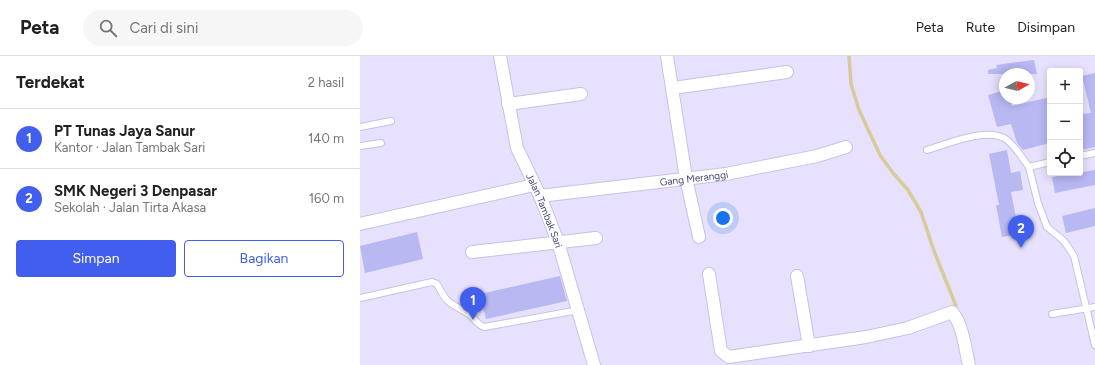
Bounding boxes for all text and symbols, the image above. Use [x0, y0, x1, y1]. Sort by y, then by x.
search box [83, 10, 363, 46]
text: Peta [20, 16, 59, 39]
icon: search [97, 17, 119, 39]
text: Cari di sini [129, 19, 198, 37]
text: Peta [916, 19, 944, 36]
text: Rute [966, 19, 995, 36]
text: Disimpan [1017, 19, 1075, 36]
north arrow [999, 68, 1035, 104]
map controls [1047, 68, 1083, 176]
button: + [1047, 68, 1083, 104]
text: Terdekat [16, 72, 85, 92]
text: 2 hasil [308, 75, 344, 90]
button: − [1047, 104, 1083, 140]
text: PT Tunas Jaya Sanur [54, 122, 195, 140]
text: 1 [26, 131, 32, 146]
text: 140 m [308, 131, 344, 146]
text: Kantor · Jalan Tambak Sari [54, 140, 205, 155]
button: locate [1047, 140, 1083, 176]
street label: Gang Meranggi [659, 168, 729, 189]
street label: Jalan Tambak Sari [523, 171, 565, 249]
text: SMK Negeri 3 Denpasar [54, 182, 217, 200]
text: 2 [25, 191, 33, 206]
text: 160 m [309, 191, 344, 206]
text: Sekolah · Jalan Tirta Akasa [54, 200, 206, 215]
your location [713, 208, 733, 228]
pin: 2 [1008, 215, 1034, 248]
button: Simpan [16, 240, 176, 277]
button: Bagikan [184, 240, 344, 277]
pin: 1 [460, 287, 486, 320]

